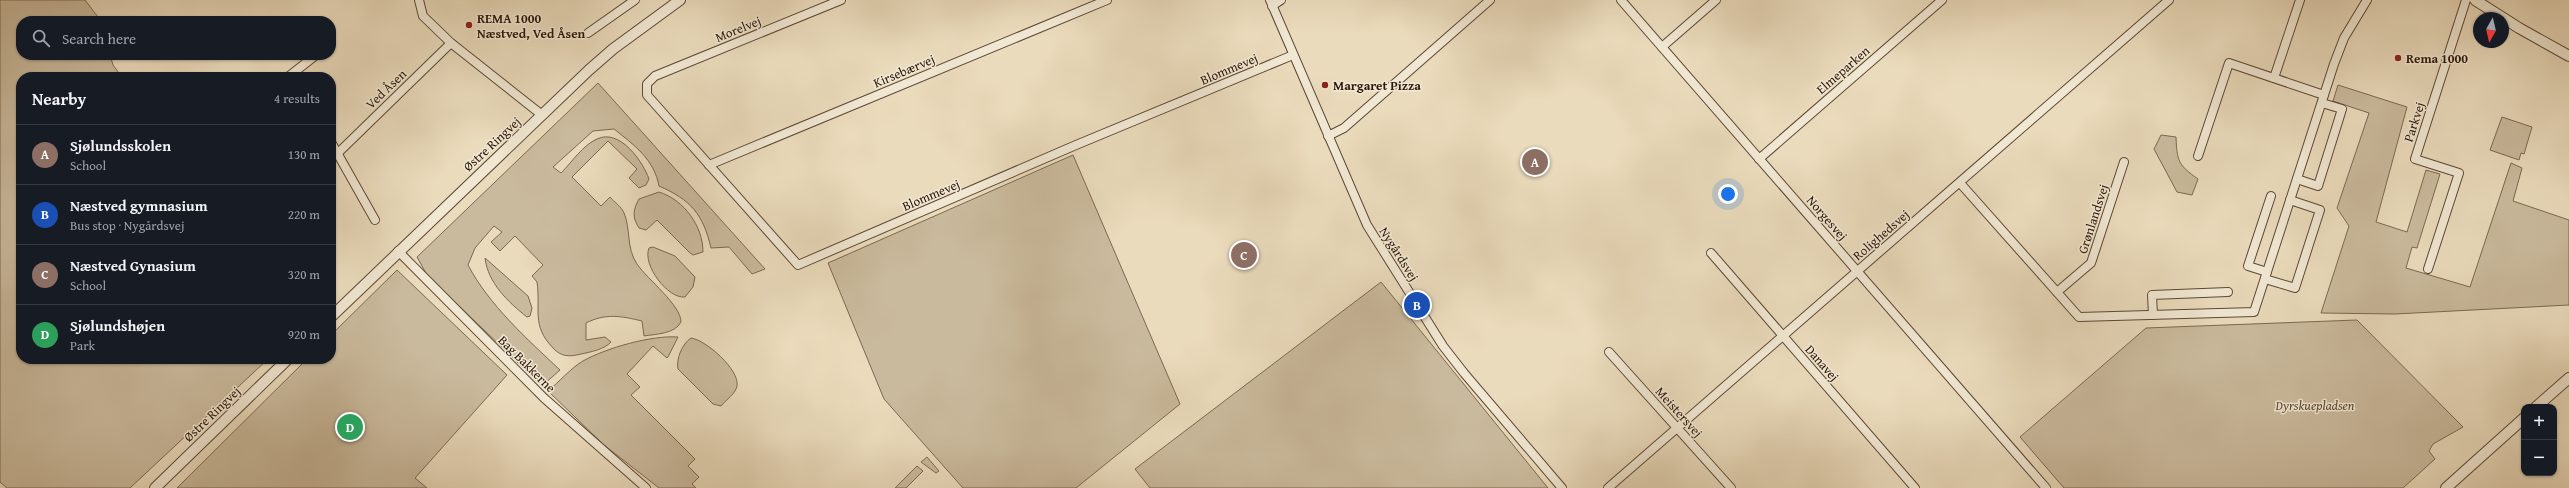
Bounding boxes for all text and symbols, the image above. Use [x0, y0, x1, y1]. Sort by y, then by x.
place label: REMA 1000 Næstved, Ved Åsen [477, 9, 586, 43]
street label: Morelvej [712, 11, 764, 47]
north arrow [2473, 12, 2509, 48]
search box [16, 16, 336, 60]
marker: REMA 1000 Næstved, Ved Åsen [464, 20, 474, 30]
icon: search [30, 27, 52, 49]
text: Search here [62, 28, 136, 49]
street label: Elmeparken [1812, 41, 1874, 99]
street label: Blommevej [1197, 48, 1261, 90]
place label: Rema 1000 [2406, 49, 2468, 68]
street label: Kirsebærvej [870, 50, 938, 92]
marker: Rema 1000 [2393, 53, 2403, 63]
street label: Ved Åsen [361, 64, 411, 113]
place label: Margaret Pizza [1333, 76, 1421, 95]
marker: Margaret Pizza [1320, 80, 1330, 90]
text: Nearby [32, 86, 86, 111]
text: 4 results [274, 89, 320, 108]
street label: Parkvej [2399, 100, 2429, 144]
street label: Østre Ringvej [459, 112, 525, 176]
text: Sjølundsskolen [70, 135, 171, 156]
text: A [41, 145, 49, 164]
text: 130 m [288, 145, 320, 164]
pin: A [1522, 147, 1548, 177]
text: School [70, 156, 106, 175]
street label: Blommevej [899, 174, 963, 216]
street label: Grønlandsvej [2073, 182, 2113, 256]
your location [1718, 184, 1738, 204]
street label: Norgesvej [1802, 191, 1852, 245]
text: Næstved gymnasium [70, 195, 208, 216]
text: B [41, 205, 49, 224]
text: 220 m [288, 205, 320, 224]
street label: Rolighedsvej [1849, 205, 1913, 265]
text: Bus stop · Nygårdsvej [70, 216, 184, 235]
street label: Nygårdsvej [1375, 223, 1423, 285]
pin: C [1231, 240, 1257, 270]
text: Næstved Gynasium [70, 255, 196, 276]
text: C [41, 265, 49, 284]
text: 320 m [288, 265, 320, 284]
text: School [70, 276, 106, 295]
pin: B [1404, 290, 1430, 320]
text: Sjølundshøjen [70, 315, 165, 336]
text: D [41, 325, 49, 344]
text: 920 m [288, 325, 320, 344]
street label: Bag Bakkerne [494, 331, 560, 397]
text: Park [70, 336, 95, 355]
street label: Danavej [1801, 341, 1843, 385]
street label: Østre Ringvej [179, 382, 245, 446]
street label: Meistersvej [1651, 382, 1707, 442]
park label: Dyrskuepladsen [2275, 396, 2355, 415]
map controls [2521, 404, 2557, 476]
button: + [2521, 404, 2557, 440]
pin: D [337, 412, 363, 442]
button: − [2521, 440, 2557, 476]

